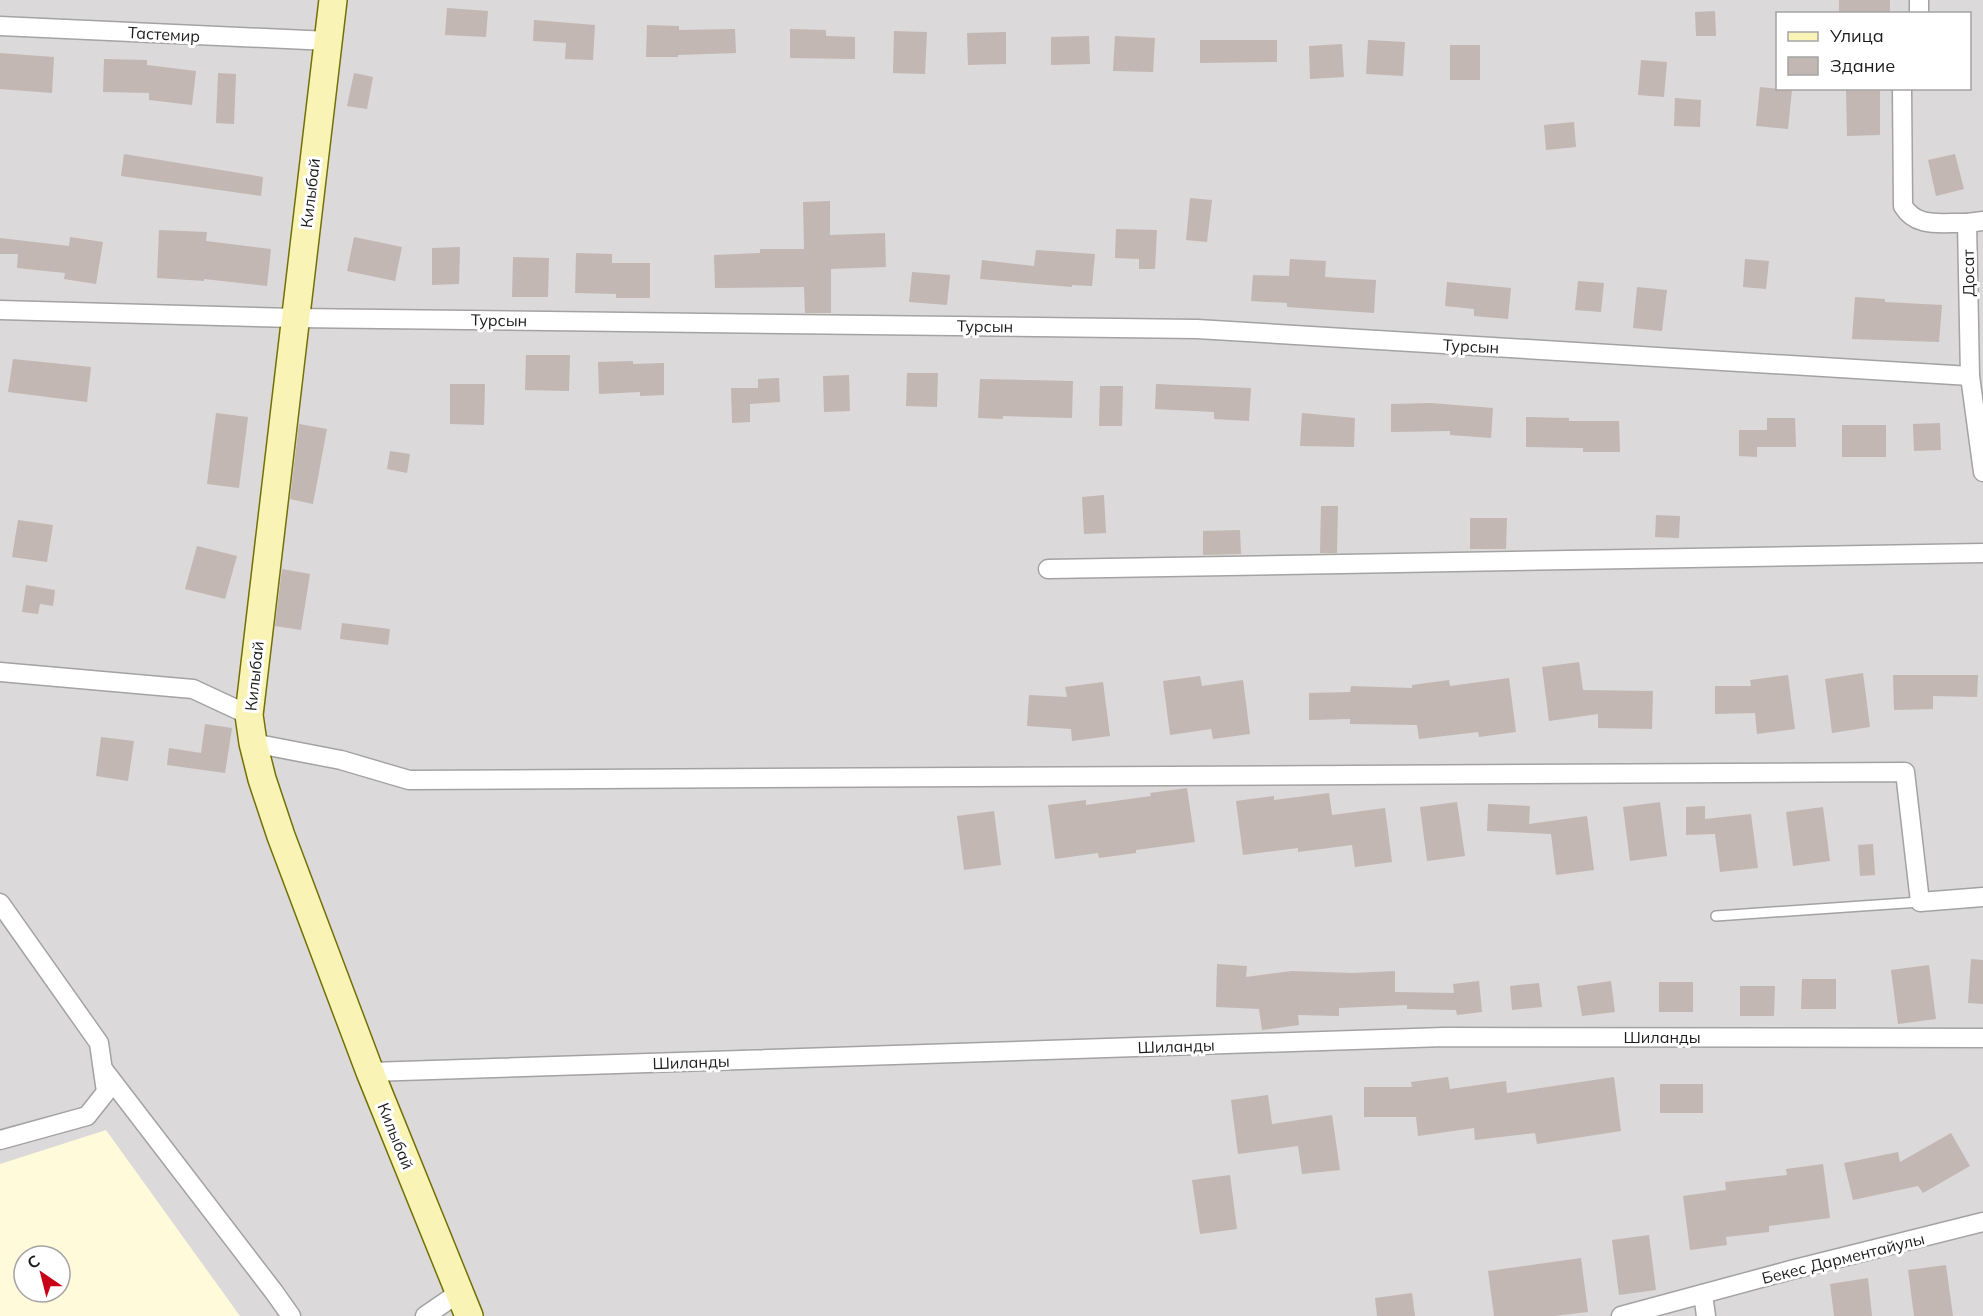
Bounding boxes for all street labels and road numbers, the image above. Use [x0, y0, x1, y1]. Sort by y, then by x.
street label: Тастемир [127, 22, 201, 46]
street label: Килыбай [296, 157, 324, 229]
street label: Досат [1958, 248, 1978, 297]
street label: Турсын [471, 310, 527, 330]
street label: Турсын [957, 316, 1013, 336]
street label: Турсын [1442, 335, 1500, 357]
street label: Килыбай [240, 640, 268, 712]
street label: Шиланды [1623, 1027, 1701, 1047]
street label: Шиланды [1137, 1035, 1215, 1057]
street label: Шиланды [652, 1051, 730, 1073]
street label: Килыбай [374, 1100, 418, 1172]
street label: Бекес Дарментайулы [1760, 1228, 1926, 1288]

